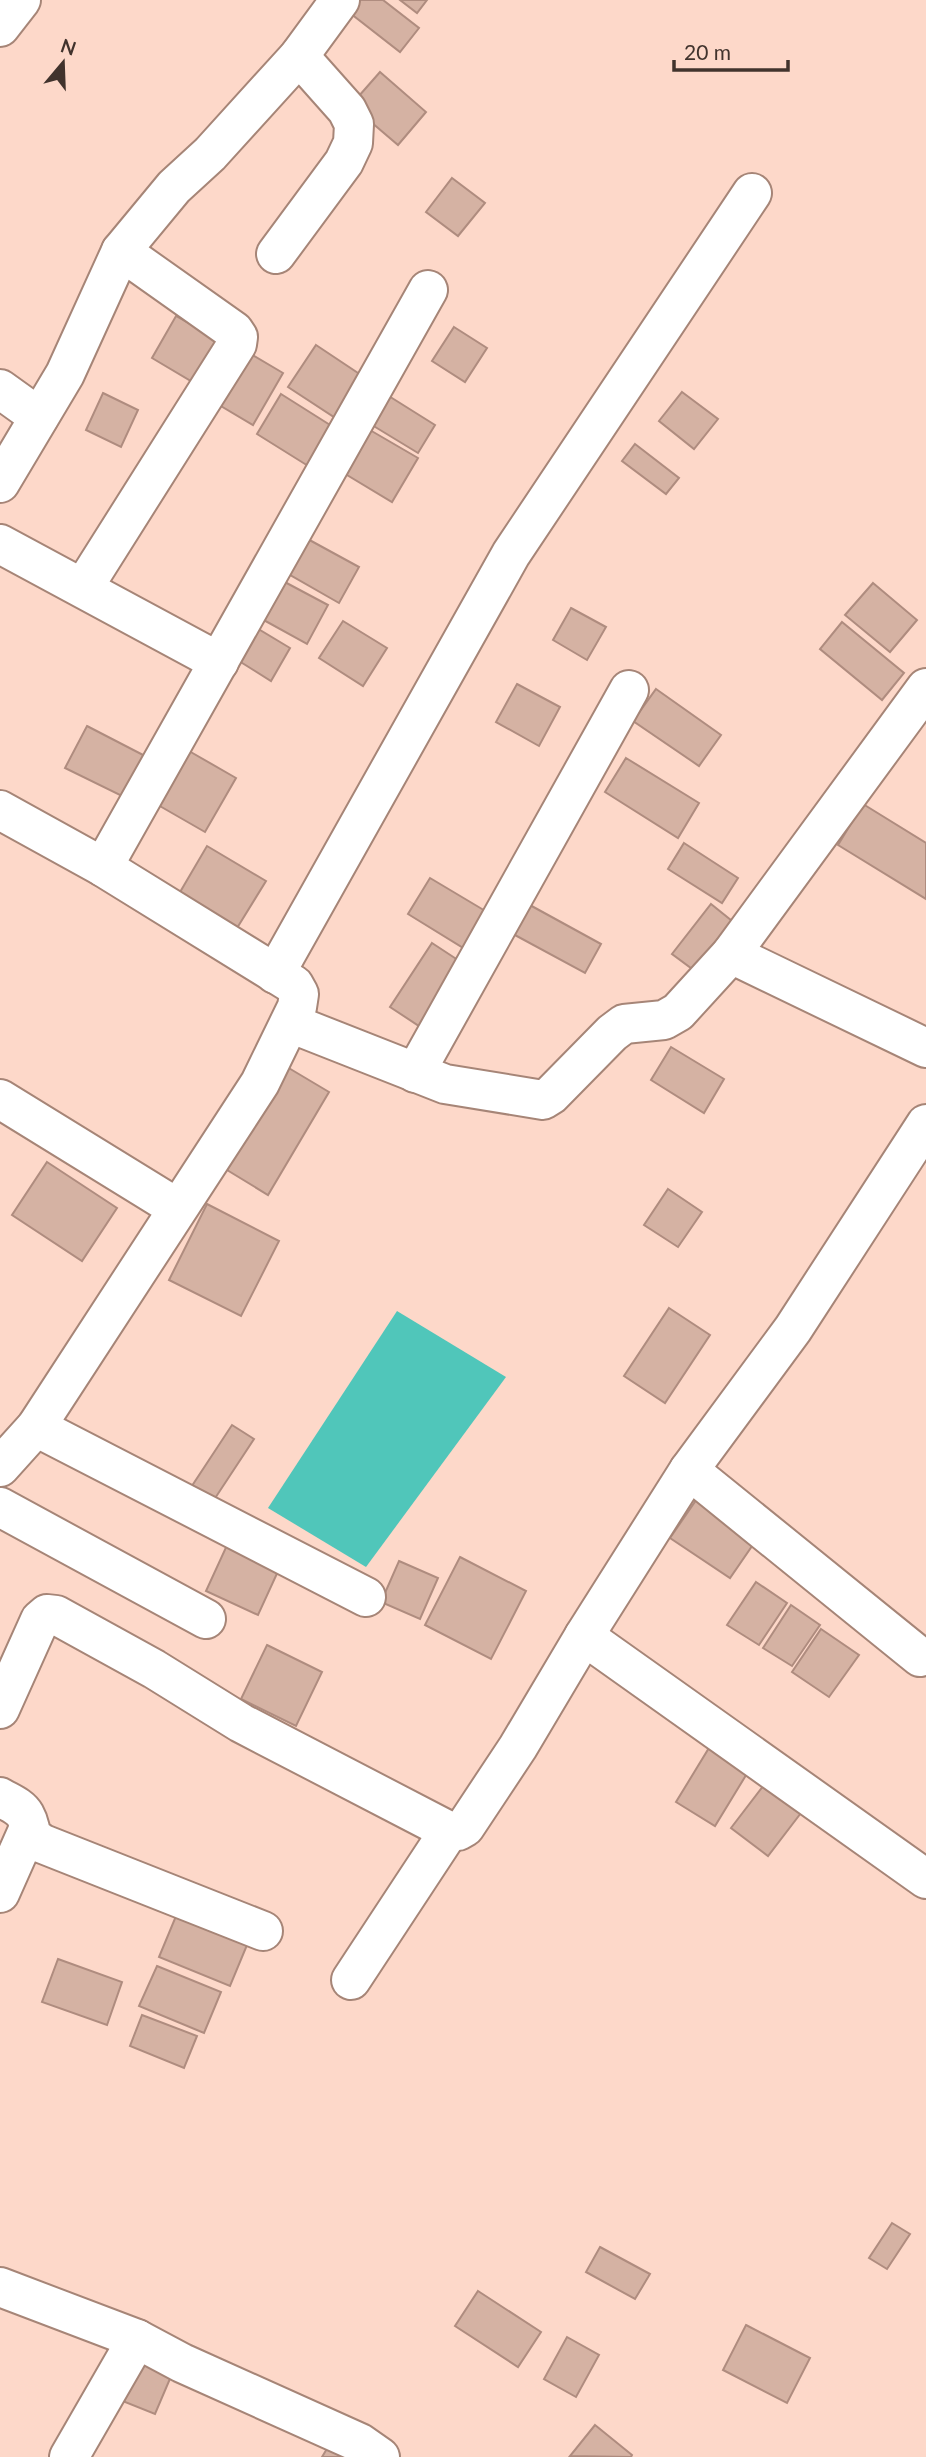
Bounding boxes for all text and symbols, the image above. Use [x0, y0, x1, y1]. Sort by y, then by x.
north arrow [28, 28, 98, 98]
scale bar [674, 28, 788, 72]
text: N [58, 33, 79, 60]
text: 20 m [684, 39, 731, 64]

